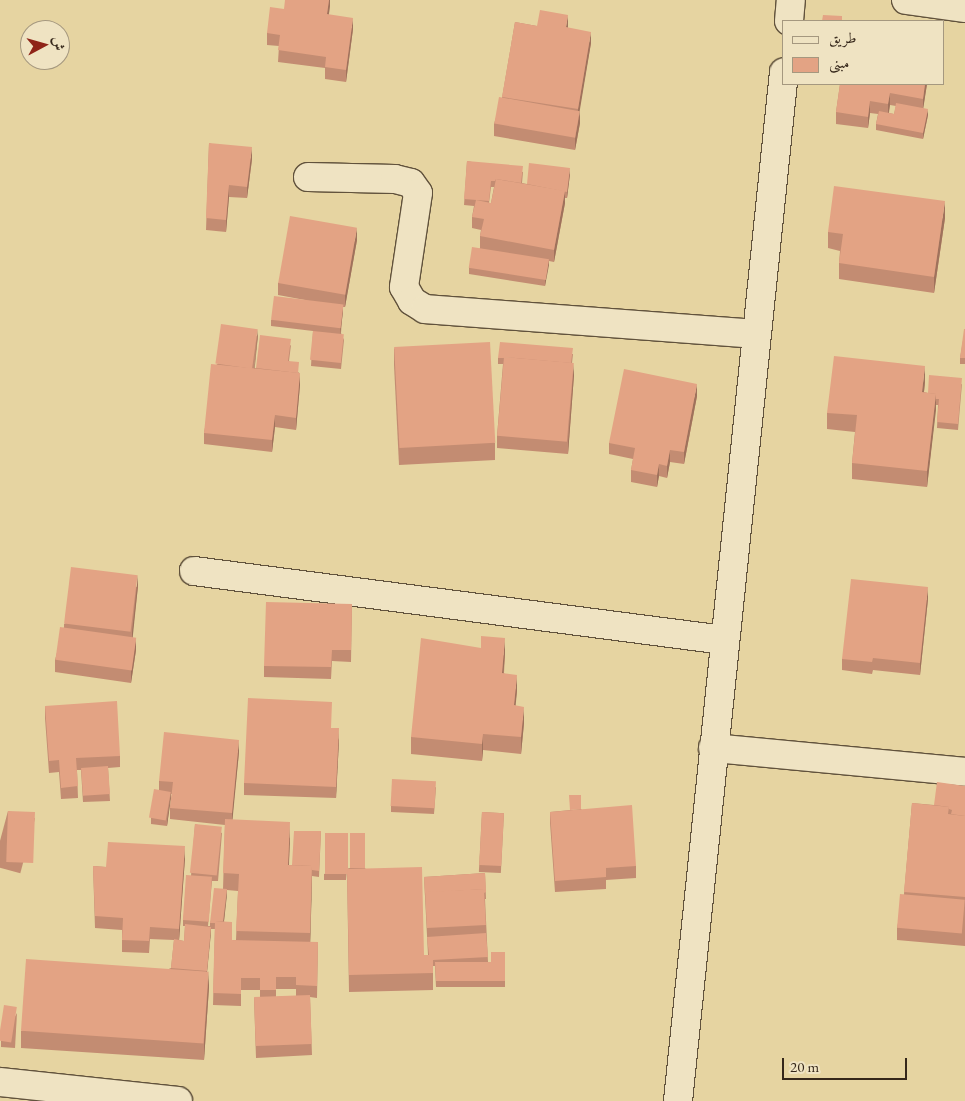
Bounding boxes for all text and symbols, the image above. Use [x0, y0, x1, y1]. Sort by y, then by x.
north arrow [20, 20, 70, 70]
legend [782, 20, 945, 85]
text: طريق [829, 28, 856, 47]
text: ش [49, 36, 69, 51]
text: مبنى [829, 53, 849, 72]
scale bar [785, 1048, 910, 1080]
text: 20 m [790, 1057, 819, 1076]

